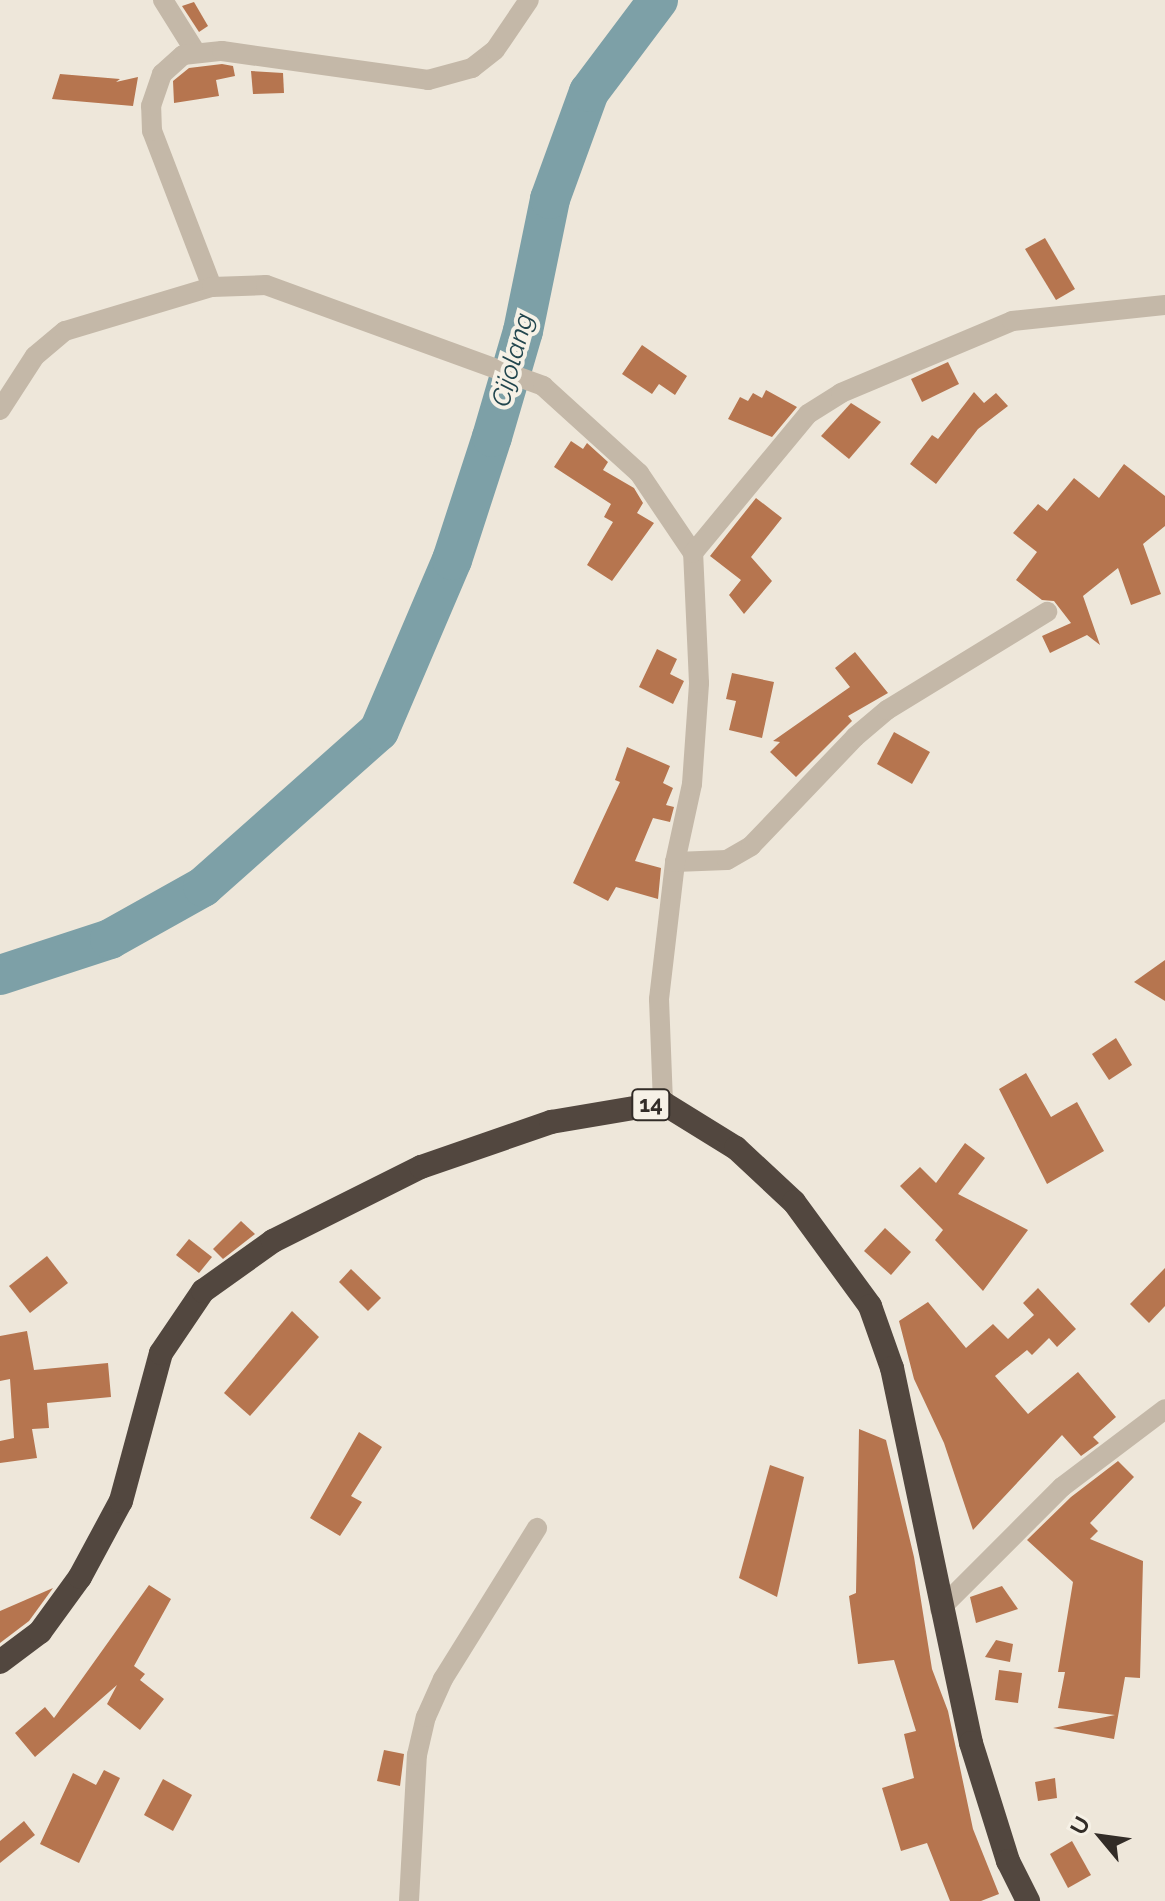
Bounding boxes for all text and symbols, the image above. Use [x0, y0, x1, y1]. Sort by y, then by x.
water label: Cijolang [486, 310, 540, 410]
road number: 14 [631, 1087, 671, 1123]
north arrow [1061, 1797, 1141, 1877]
text: U [1065, 1812, 1095, 1839]

